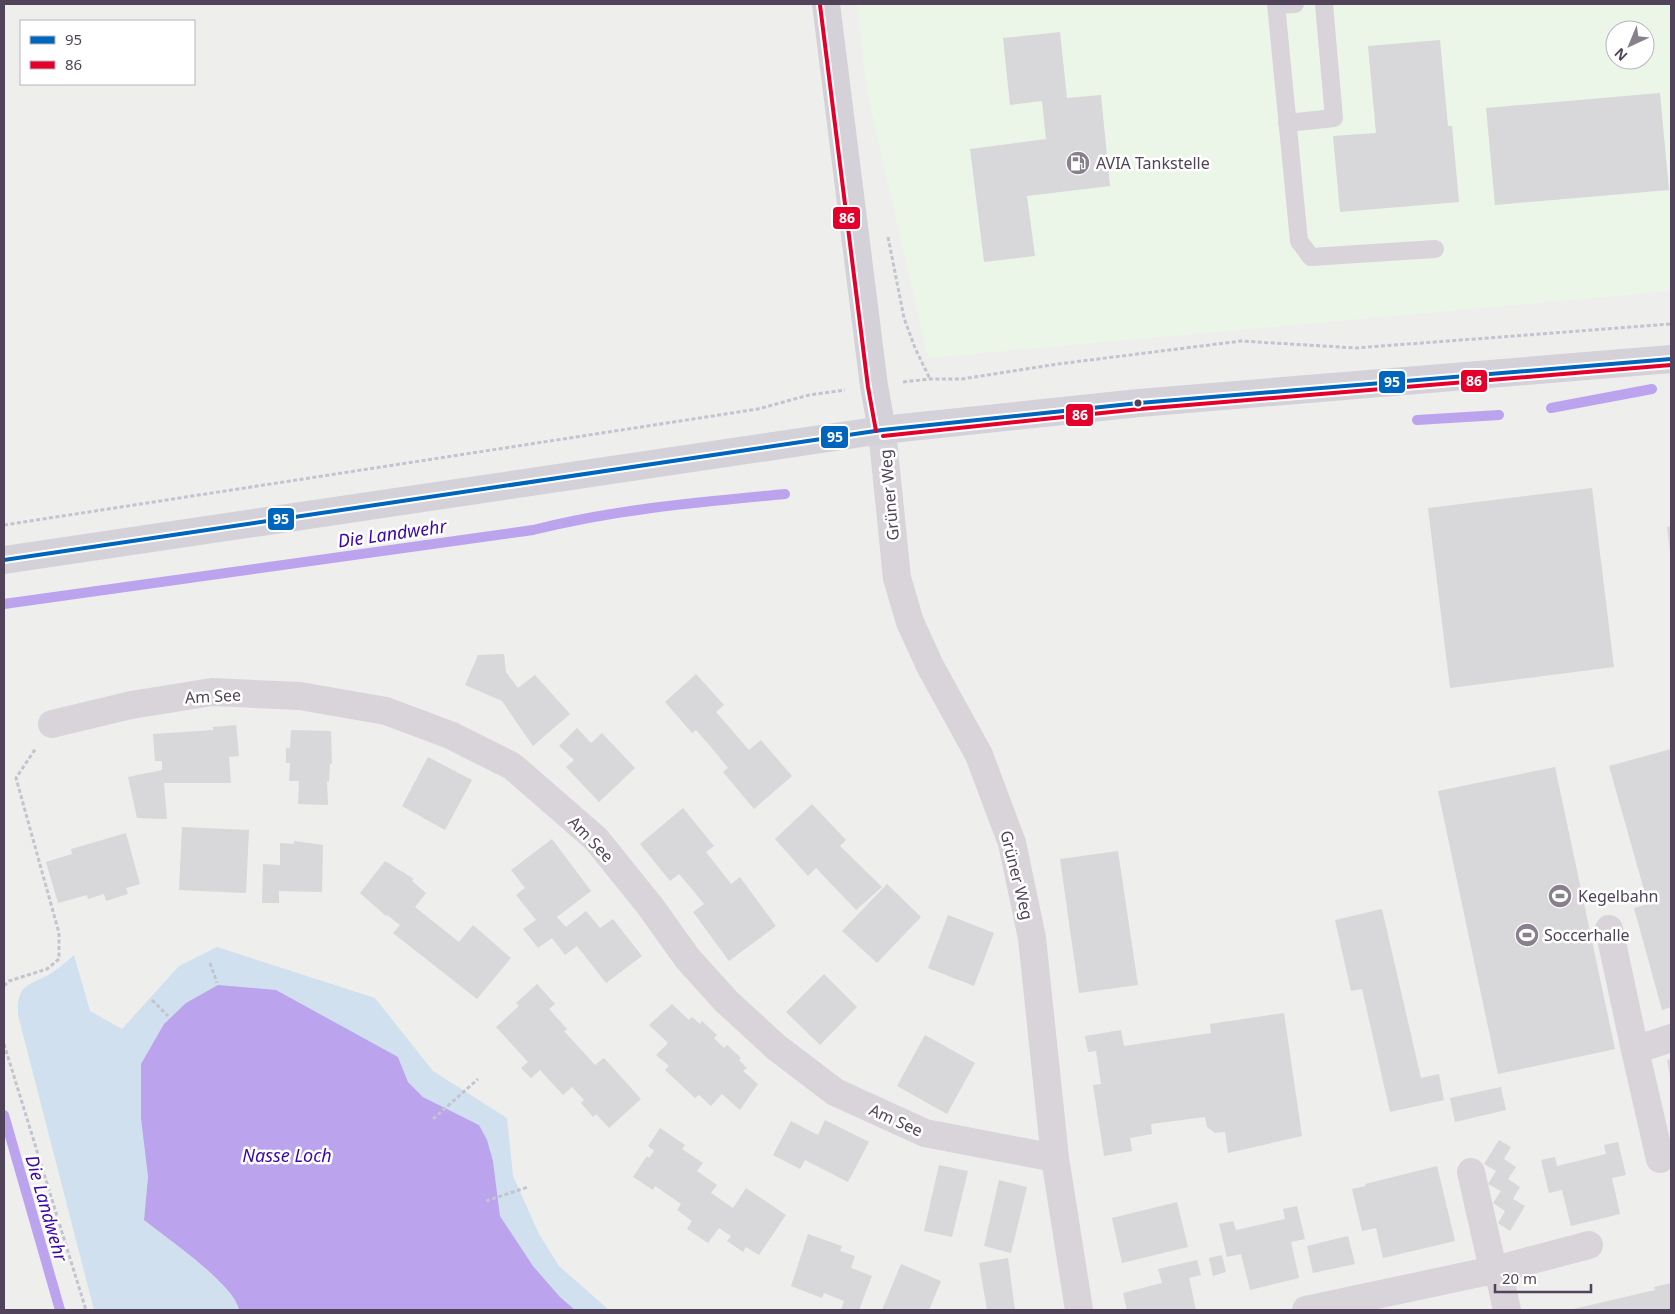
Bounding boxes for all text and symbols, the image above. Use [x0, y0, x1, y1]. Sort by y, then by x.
legend [20, 20, 195, 85]
north arrow [1605, 20, 1655, 70]
text: 95 [65, 29, 82, 49]
text: N [1610, 44, 1631, 66]
text: 86 [65, 54, 82, 74]
fuel station icon: AVIA Tankstelle [1065, 150, 1091, 176]
place label: AVIA Tankstelle [1096, 152, 1210, 174]
line badge: 86 [832, 206, 861, 230]
text: 86 [839, 208, 855, 227]
line badge: 86 [1460, 369, 1488, 393]
line badge: 95 [1378, 370, 1406, 394]
text: 86 [1466, 371, 1482, 390]
text: 95 [1384, 372, 1400, 391]
unlabelled marker [1133, 398, 1143, 408]
line badge: 86 [1065, 403, 1094, 427]
text: 86 [1072, 405, 1088, 424]
line badge: 95 [820, 425, 849, 449]
text: 95 [827, 427, 843, 446]
street label: Grüner Weg [874, 449, 904, 541]
line badge: 95 [267, 507, 295, 531]
text: 95 [273, 509, 289, 528]
water label: Die Landwehr [336, 513, 449, 553]
street label: Am See [184, 684, 242, 708]
street label: Am See [564, 811, 618, 867]
street label: Grüner Weg [995, 828, 1039, 922]
sports icon: Kegelbahn [1547, 883, 1573, 909]
place label: Kegelbahn [1578, 885, 1659, 907]
sports icon: Soccerhalle [1514, 922, 1540, 948]
place label: Soccerhalle [1544, 924, 1630, 946]
street label: Am See [866, 1099, 926, 1141]
water label: Nasse Loch [242, 1143, 332, 1167]
water label: Die Landwehr [20, 1152, 74, 1265]
scale bar [1495, 1262, 1591, 1294]
text: 20 m [1502, 1268, 1537, 1288]

